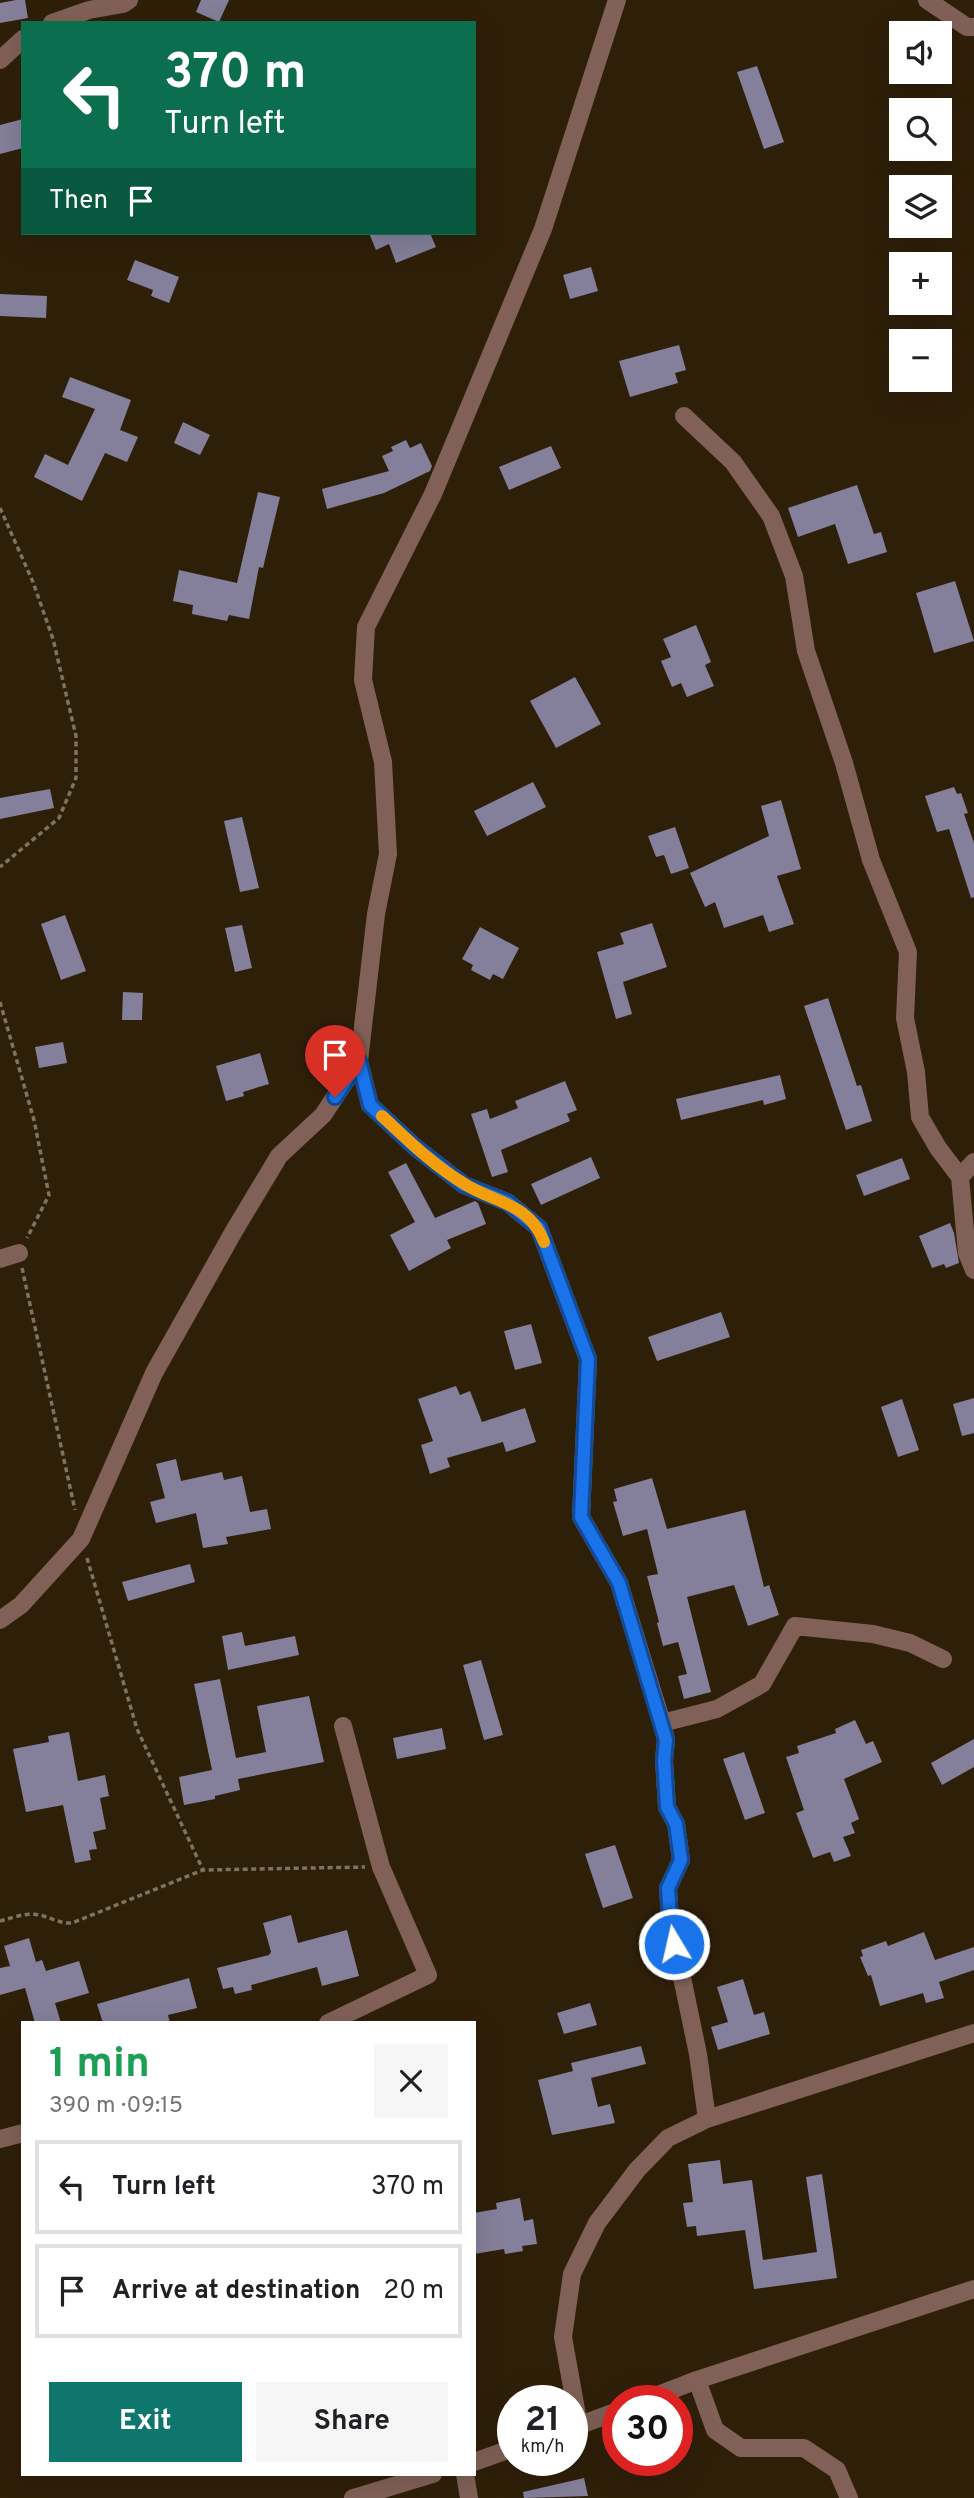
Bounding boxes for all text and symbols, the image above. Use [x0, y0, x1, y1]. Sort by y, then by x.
map controls [889, 21, 952, 392]
button: sound [889, 21, 952, 84]
text: 370 m [164, 44, 306, 106]
icon: left [49, 49, 140, 140]
button: search [889, 98, 952, 161]
text: Turn left [164, 105, 285, 145]
button: layers [889, 175, 952, 238]
icon: arrive [122, 182, 160, 220]
text: Then [49, 185, 108, 218]
button: + [889, 252, 952, 315]
button: − [889, 329, 952, 392]
pin [305, 1025, 365, 1097]
icon: arrive [316, 1036, 354, 1074]
position arrow [637, 1907, 711, 1981]
text: 1 min [49, 2039, 150, 2092]
button: close [374, 2044, 448, 2118]
text: 390 m · 09:15 [49, 2092, 183, 2121]
icon: left [53, 2168, 91, 2206]
text: Turn left [112, 2171, 216, 2204]
text: 370 m [371, 2171, 444, 2204]
icon: arrive [53, 2272, 91, 2310]
text: Arrive at destination [112, 2275, 360, 2308]
text: 20 m [383, 2275, 444, 2308]
button: Exit [49, 2382, 242, 2462]
button: Share [256, 2382, 448, 2462]
speed limit sign: 30 [602, 2385, 693, 2476]
text: 21 [525, 2399, 560, 2443]
text: km/h [521, 2436, 564, 2459]

